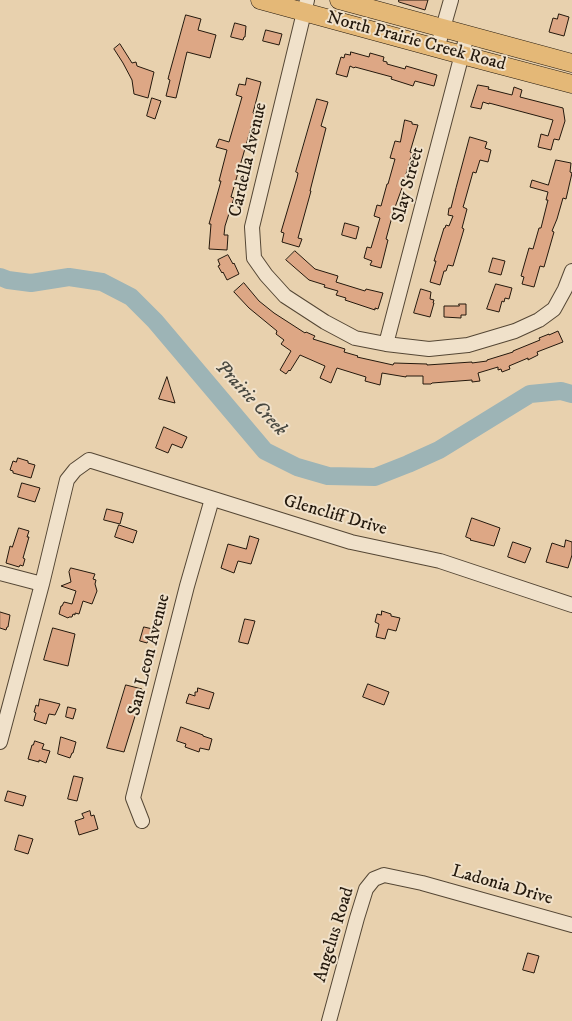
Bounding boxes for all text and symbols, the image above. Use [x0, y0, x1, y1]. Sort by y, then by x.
street label: North Prairie Creek Road [324, 8, 508, 76]
street label: Cardella Avenue [225, 101, 273, 219]
street label: Slay Street [389, 145, 429, 225]
water label: Prairie Creek [209, 356, 291, 442]
street label: Glencliff Drive [281, 491, 389, 541]
street label: San Leon Avenue [124, 592, 176, 718]
street label: Ladonia Drive [449, 861, 555, 911]
street label: Angelus Road [310, 885, 360, 985]

